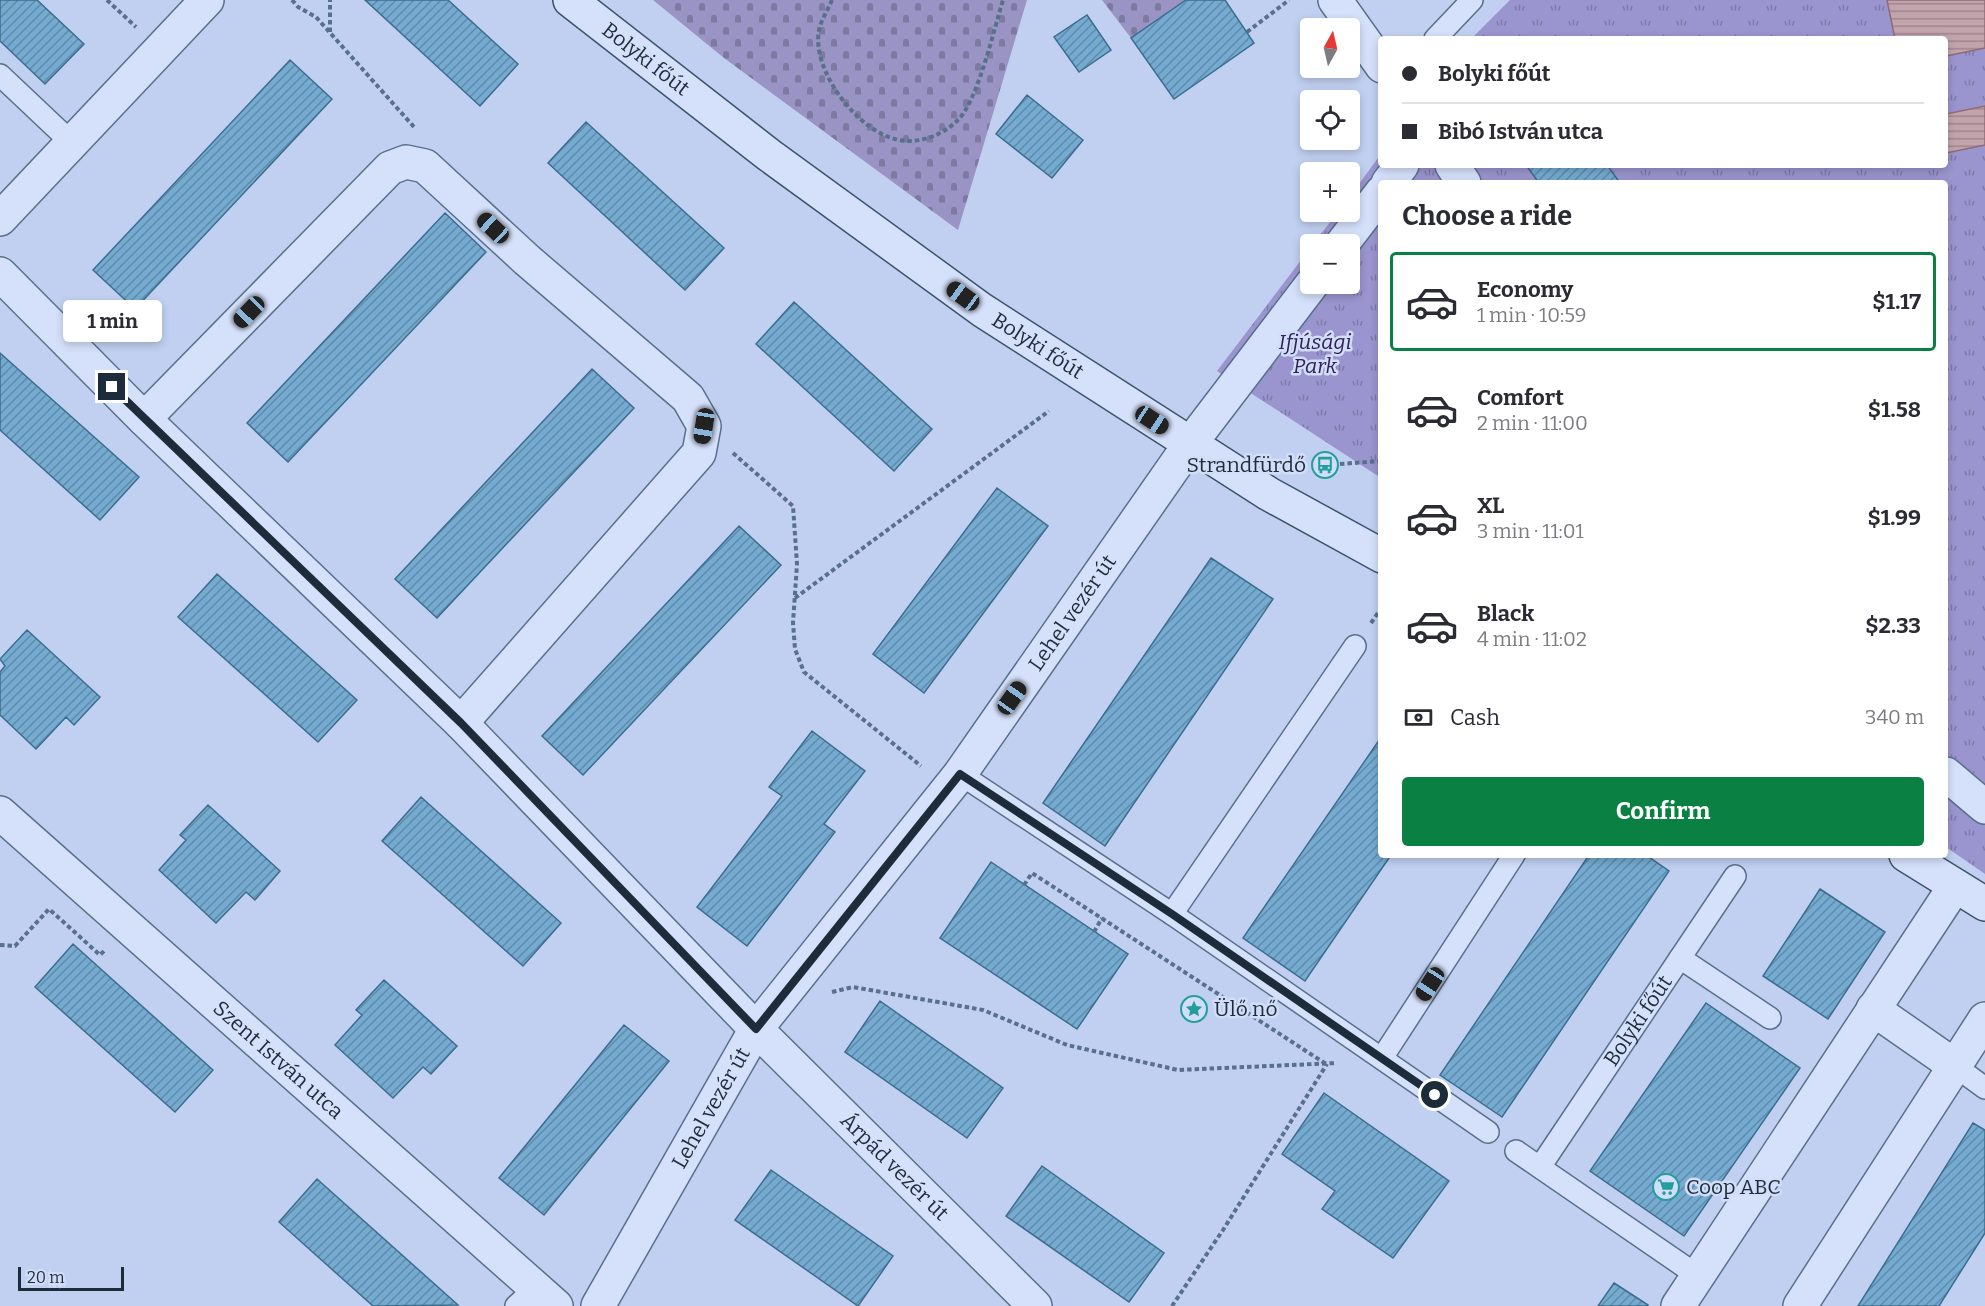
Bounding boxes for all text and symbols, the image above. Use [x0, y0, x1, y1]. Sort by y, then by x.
street label: Bolyki főút [597, 17, 695, 101]
north arrow [1300, 18, 1360, 78]
map controls [1300, 18, 1360, 294]
text: Bolyki főút [1438, 60, 1551, 87]
button: locate [1300, 90, 1360, 150]
text: Bibó István utca [1438, 118, 1603, 145]
button: + [1300, 162, 1360, 222]
text: Choose a ride [1402, 200, 1572, 232]
car [474, 209, 512, 247]
button: − [1300, 234, 1360, 294]
icon: car [1405, 275, 1459, 329]
text: Economy [1477, 276, 1573, 303]
car [943, 278, 983, 314]
text: $1.17 [1872, 288, 1921, 315]
car [230, 293, 268, 331]
callout: 1 min [63, 300, 162, 342]
text: 1 min · 10:59 [1477, 303, 1586, 327]
street label: Bolyki főút [987, 307, 1089, 385]
text: 1 min [87, 309, 138, 333]
park label: Ifjúsági Park [1279, 329, 1351, 379]
route end [98, 373, 125, 400]
icon: car [1405, 383, 1459, 437]
text: Comfort [1477, 384, 1564, 411]
text: $1.58 [1868, 396, 1921, 423]
car [1132, 403, 1172, 437]
car [692, 407, 716, 445]
text: 2 min · 11:00 [1477, 411, 1588, 435]
bus stop icon: Strandfürdő [1310, 450, 1340, 480]
place label: Strandfürdő [1187, 452, 1306, 478]
icon: car [1405, 491, 1459, 545]
text: XL [1477, 492, 1504, 519]
text: $1.99 [1867, 504, 1921, 531]
text: 3 min · 11:01 [1477, 519, 1584, 543]
street label: Lehel vezér út [1023, 549, 1122, 676]
icon: car [1405, 599, 1459, 653]
text: Black [1477, 600, 1534, 627]
text: $2.33 [1865, 612, 1921, 639]
text: 4 min · 11:02 [1477, 627, 1587, 651]
car [994, 678, 1030, 718]
icon: cash [1402, 701, 1435, 734]
text: Cash [1450, 704, 1500, 731]
text: 340 m [1865, 705, 1924, 729]
button: Confirm [1402, 777, 1924, 846]
car [1413, 964, 1447, 1004]
street label: Bolyki főút [1598, 970, 1678, 1071]
place icon: Ülő nő [1179, 994, 1209, 1024]
street label: Szent István utca [208, 995, 349, 1125]
place label: Ülő nő [1214, 996, 1278, 1022]
street label: Lehel vezér út [666, 1042, 756, 1173]
route start [1421, 1081, 1448, 1108]
street label: Árpád vezér út [835, 1107, 955, 1226]
supermarket icon: Coop ABC [1651, 1172, 1681, 1202]
place label: Coop ABC [1686, 1174, 1781, 1200]
scale bar [18, 1264, 124, 1292]
text: 20 m [27, 1268, 64, 1287]

